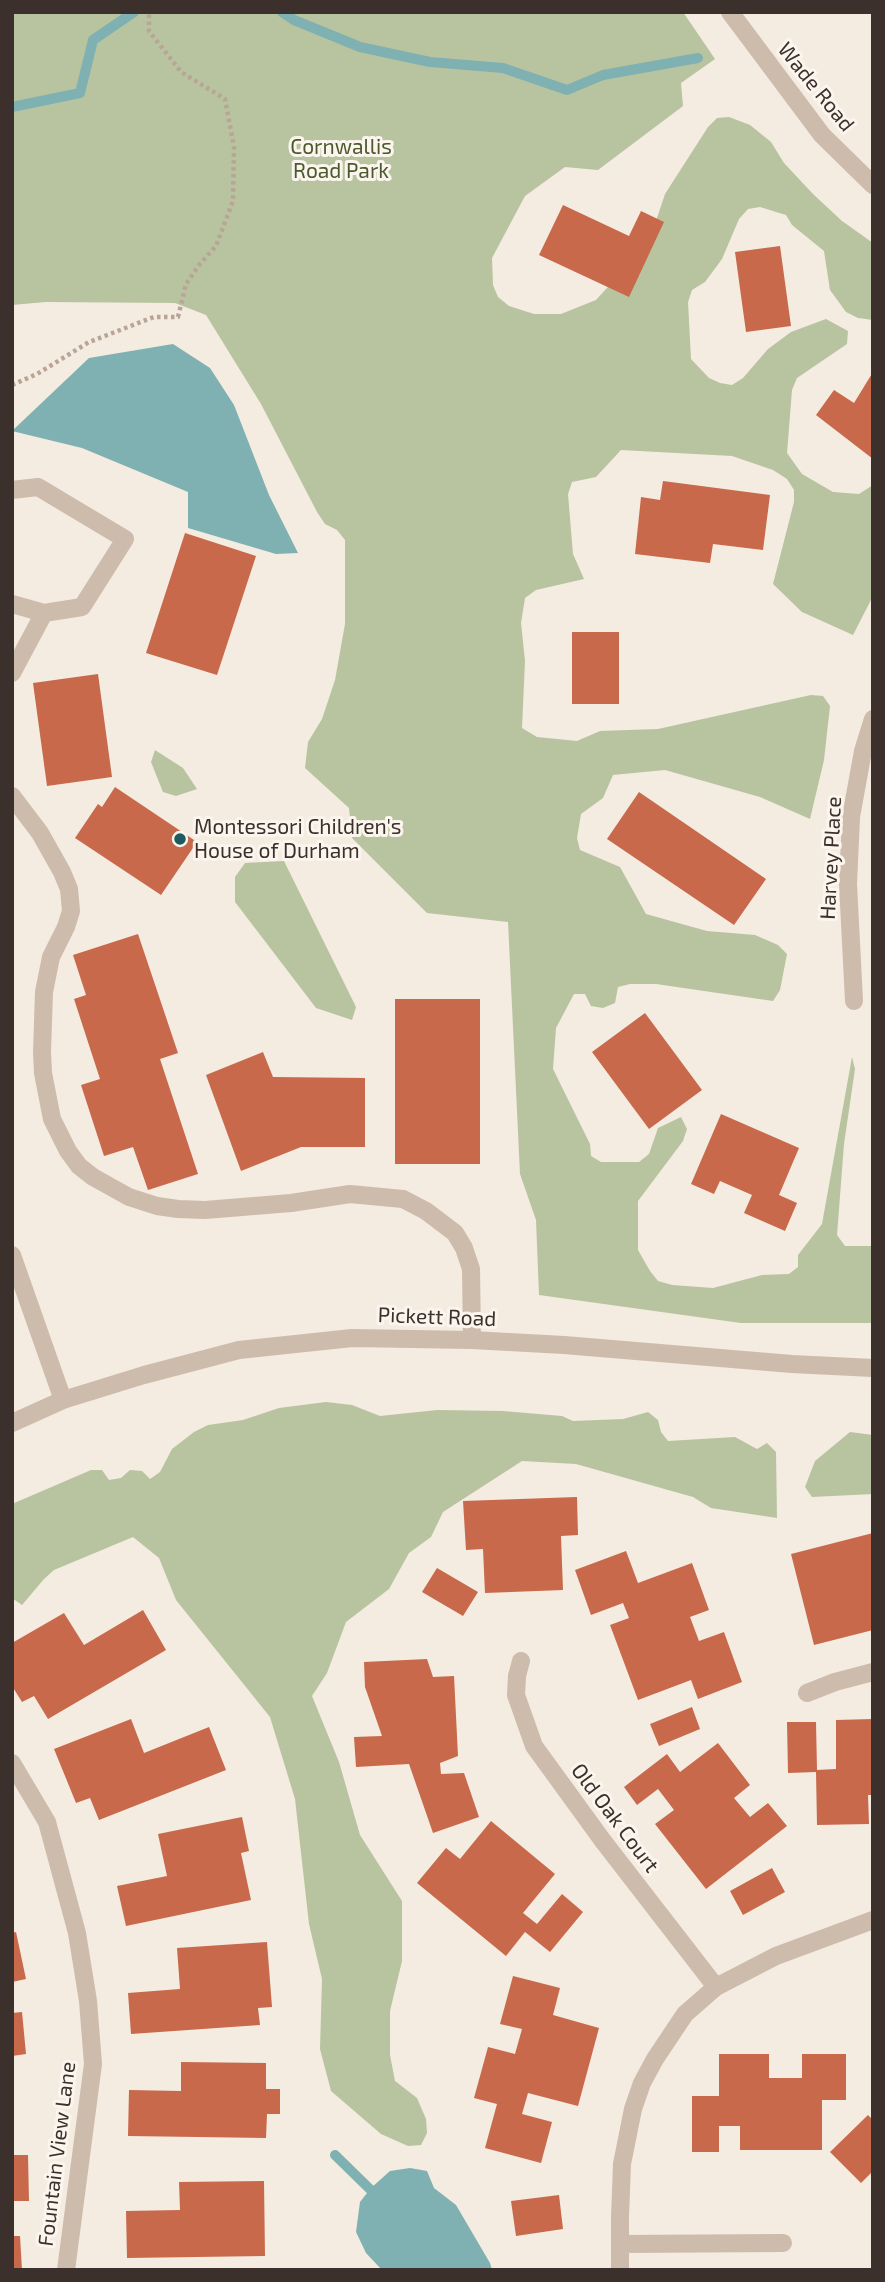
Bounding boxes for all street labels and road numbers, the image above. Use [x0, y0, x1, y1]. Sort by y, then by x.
street label: Wade Road [772, 37, 860, 137]
street label: Harvey Place [815, 796, 847, 920]
street label: Pickett Road [377, 1302, 497, 1332]
street label: Old Oak Court [566, 1758, 664, 1878]
street label: Fountain View Lane [33, 2060, 81, 2248]

